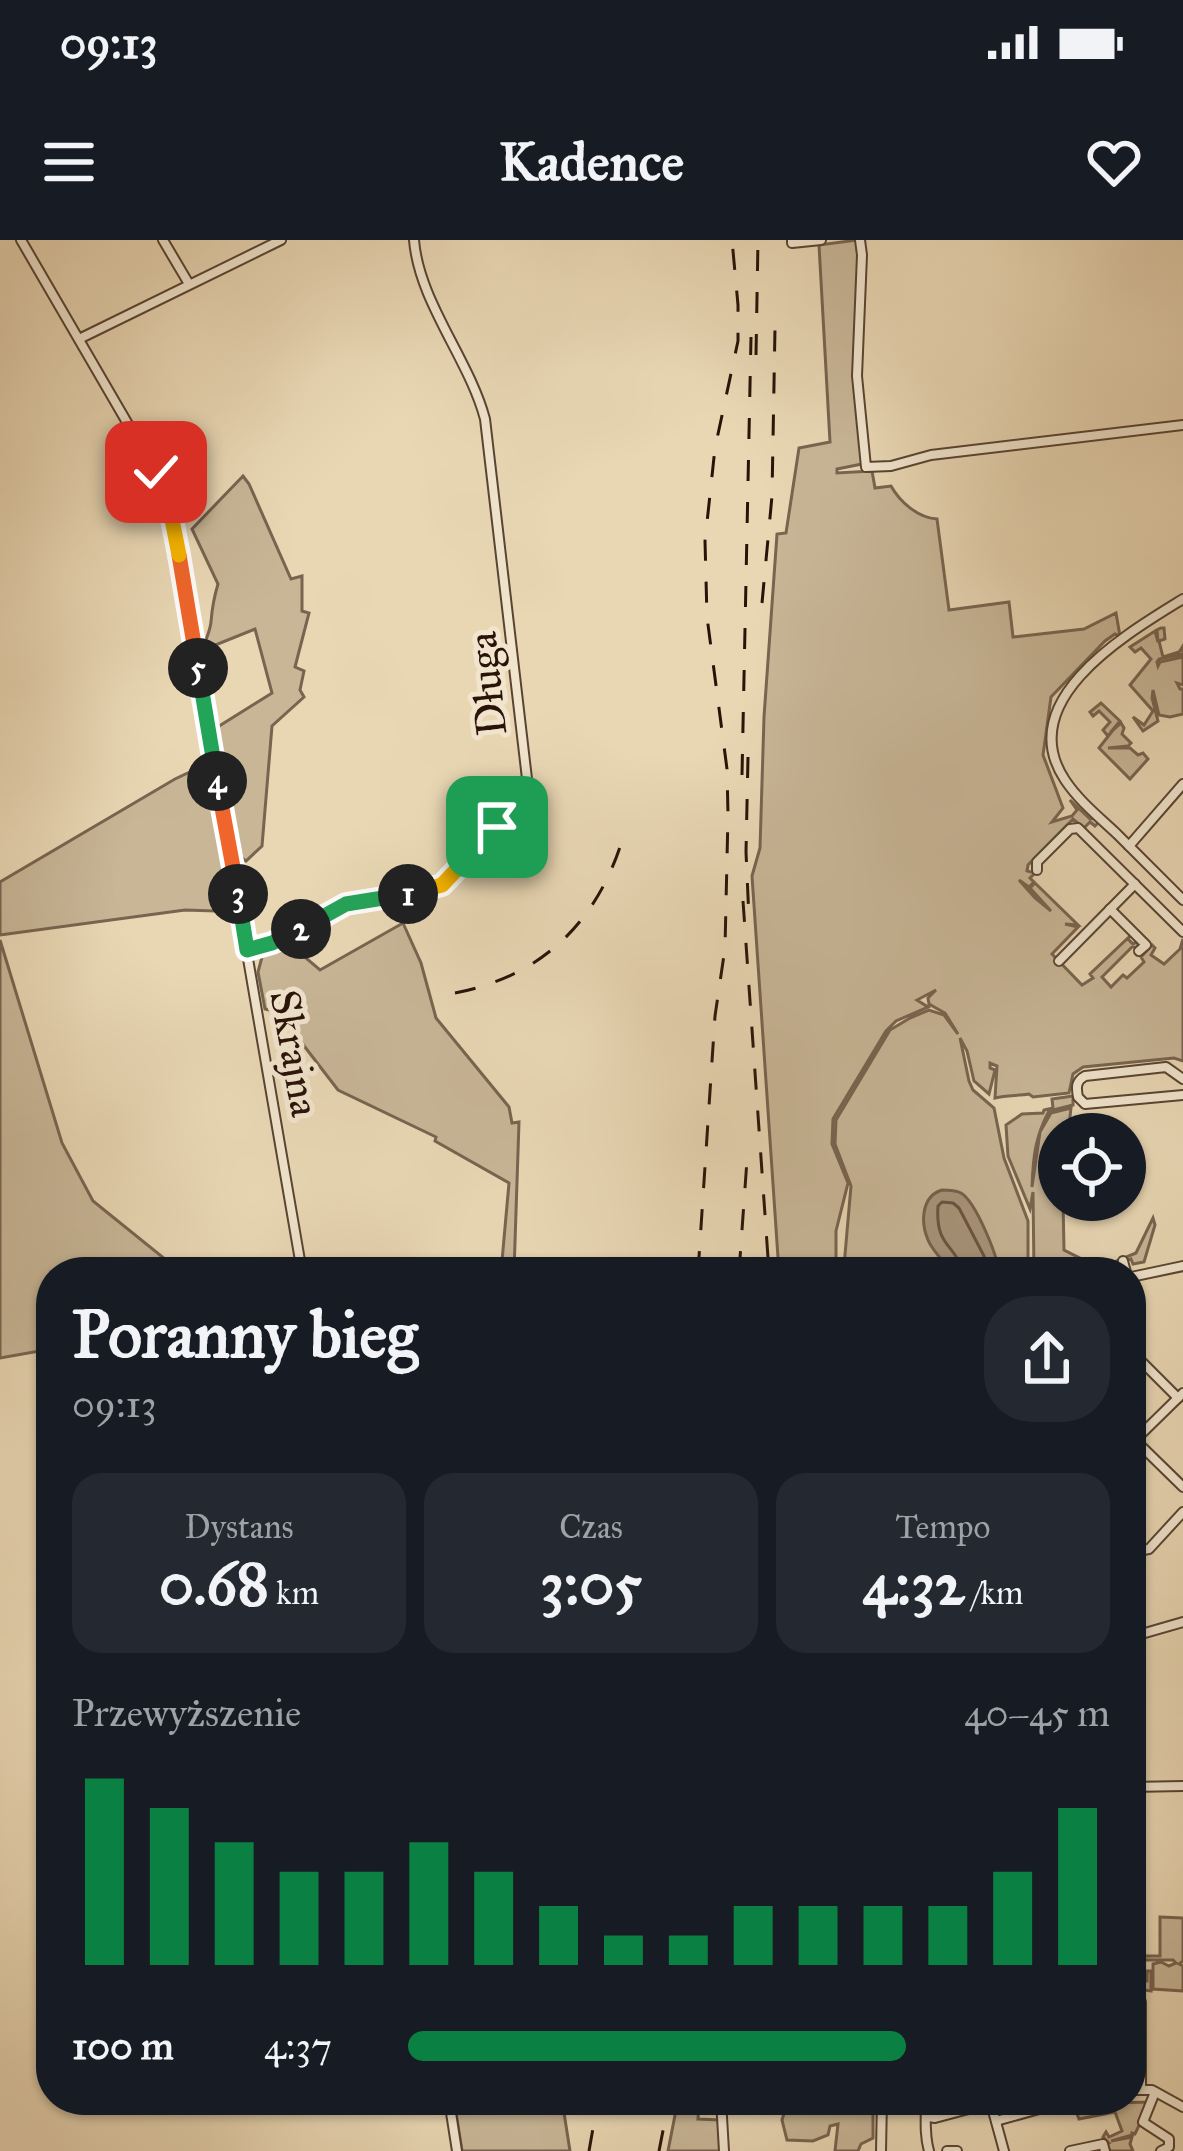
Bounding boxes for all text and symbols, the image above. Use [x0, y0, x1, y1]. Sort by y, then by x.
text: 09:13 [60, 15, 157, 70]
icon: menu [36, 129, 102, 195]
text: Kadence [499, 129, 684, 195]
icon: heart [1081, 129, 1147, 195]
pin [105, 421, 207, 523]
icon: check [123, 439, 189, 505]
street label: Długa [456, 629, 518, 738]
pin: 5 [168, 638, 228, 698]
text: 5 [190, 648, 206, 688]
pin: 4 [187, 751, 247, 811]
text: 4 [208, 761, 226, 801]
pin [446, 776, 548, 878]
icon: arrive [464, 794, 530, 860]
pin: 3 [208, 864, 268, 924]
pin: 1 [378, 864, 438, 924]
text: 3 [231, 874, 245, 914]
text: 1 [401, 874, 415, 914]
pin: 2 [271, 899, 331, 959]
text: 2 [293, 909, 309, 949]
street label: Skrajna [258, 986, 332, 1121]
map controls [1038, 1113, 1146, 1221]
button: locate [1038, 1113, 1146, 1221]
text: Poranny bieg [72, 1294, 418, 1375]
button: share [984, 1296, 1110, 1422]
text: 09:13 [72, 1380, 156, 1428]
text: Dystans [184, 1507, 294, 1547]
text: Czas [559, 1507, 623, 1547]
text: Tempo [896, 1507, 990, 1547]
text: 0.68 [159, 1547, 269, 1620]
text: 3:05 [540, 1547, 642, 1620]
text: 4:32 [862, 1547, 965, 1620]
text: km [269, 1573, 319, 1613]
text: /km [965, 1573, 1024, 1613]
text: Przewyższenie [72, 1689, 301, 1737]
text: 40–45 m [964, 1689, 1110, 1737]
text: 100 m [72, 2022, 174, 2070]
text: 4:37 [264, 2022, 332, 2070]

